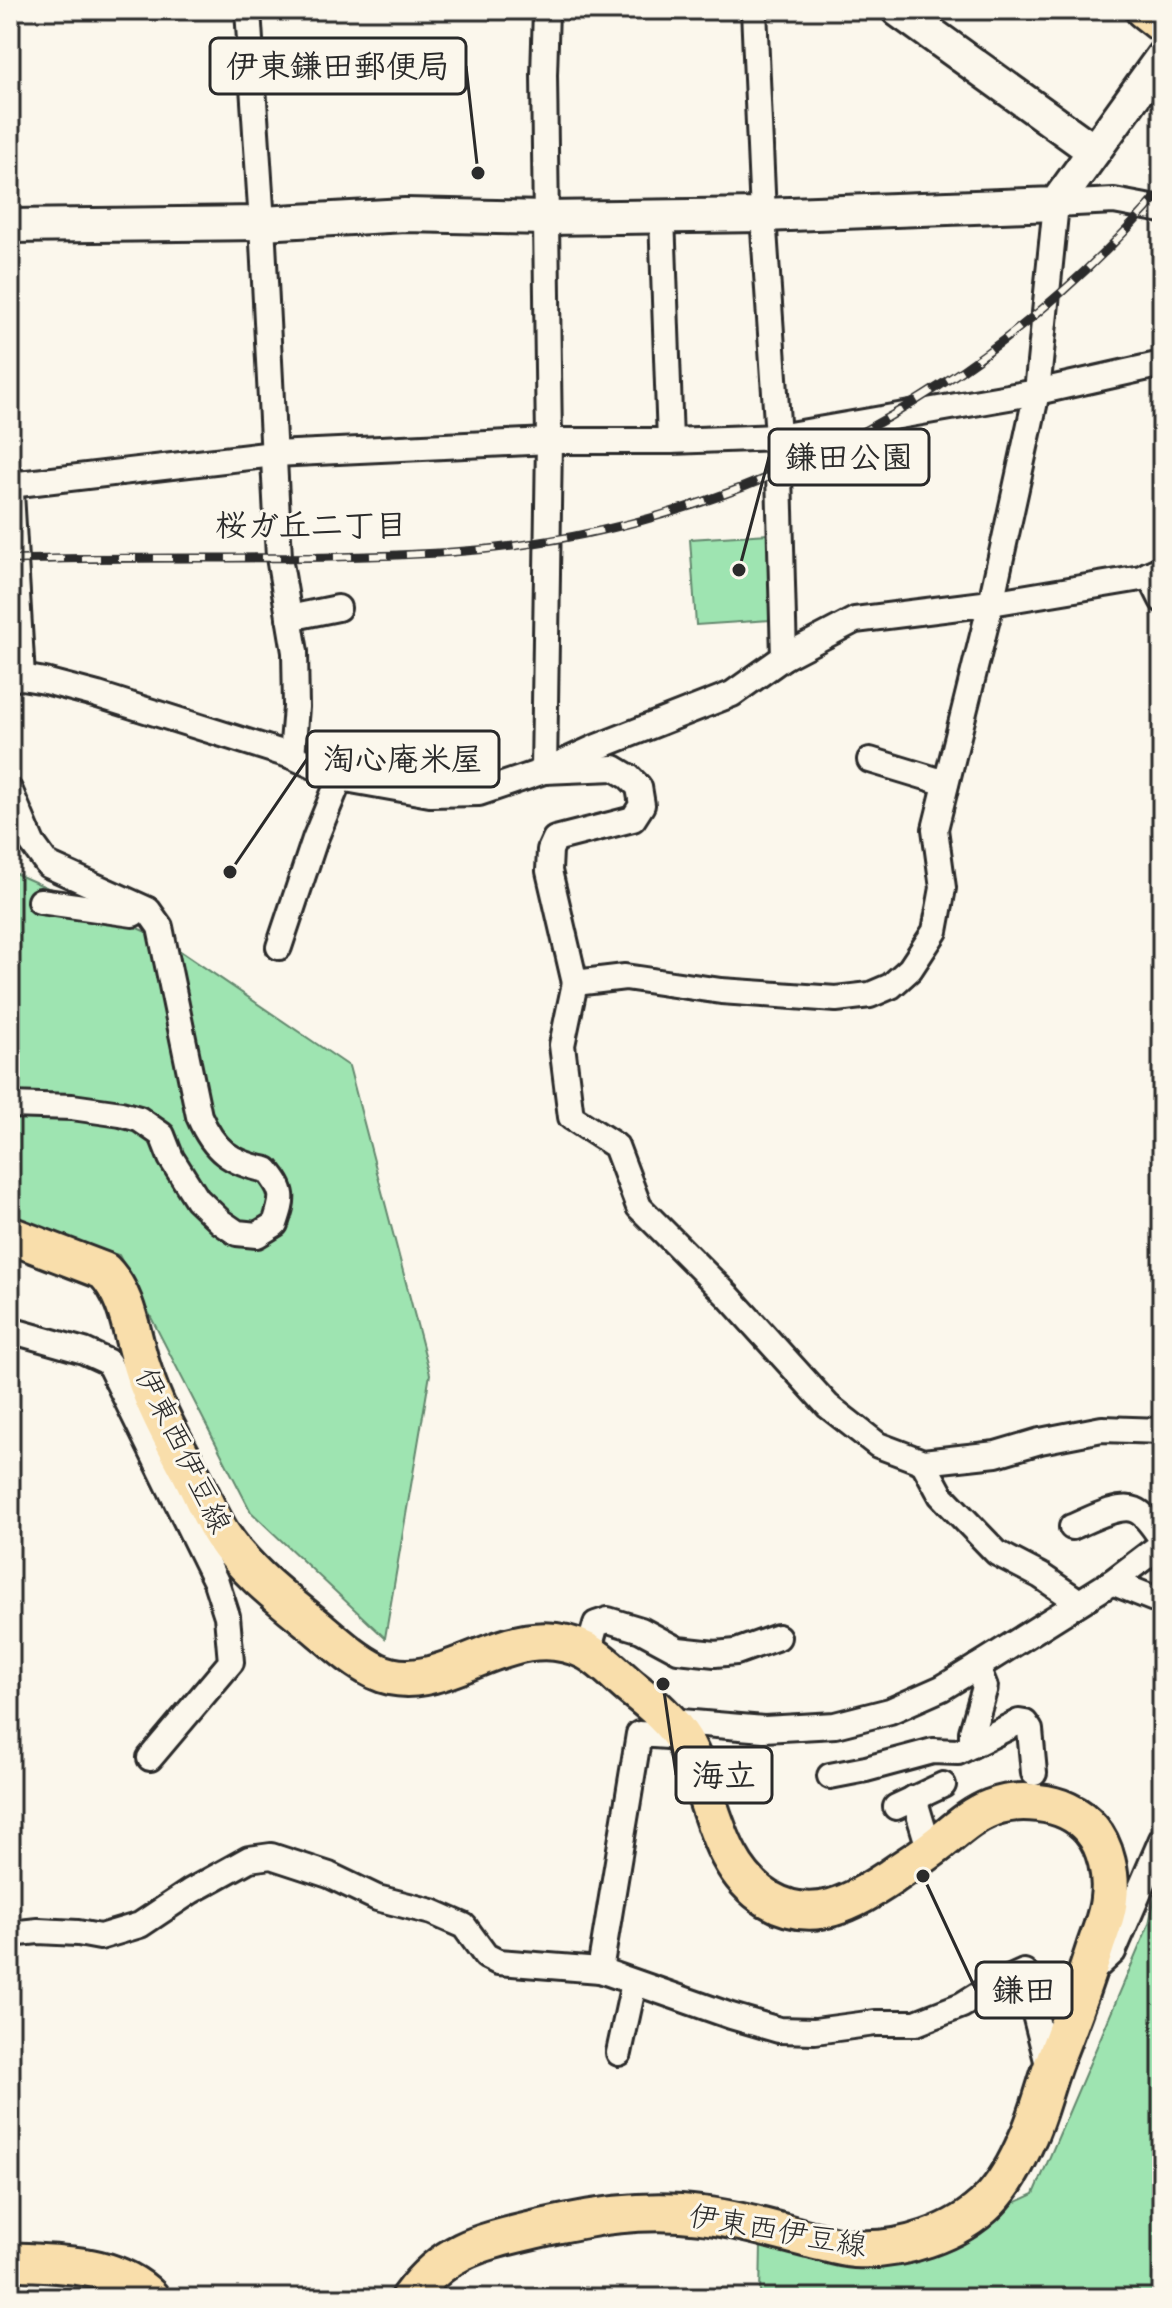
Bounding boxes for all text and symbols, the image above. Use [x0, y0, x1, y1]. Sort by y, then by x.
callout: 伊東鎌田郵便局 [210, 38, 466, 94]
text: 伊東鎌田郵便局 [226, 44, 450, 87]
callout: 鎌田公園 [769, 429, 929, 485]
text: 鎌田公園 [785, 435, 913, 478]
district label: 桜ガ丘二丁目 [215, 503, 407, 546]
callout: 淘心庵米屋 [307, 731, 499, 787]
text: 淘心庵米屋 [323, 737, 483, 780]
street label: 伊東西伊豆線 [126, 1360, 242, 1540]
callout: 海立 [676, 1747, 772, 1803]
text: 海立 [692, 1753, 756, 1796]
callout: 鎌田 [976, 1962, 1072, 2018]
text: 鎌田 [992, 1968, 1056, 2011]
street label: 伊東西伊豆線 [686, 2194, 870, 2266]

